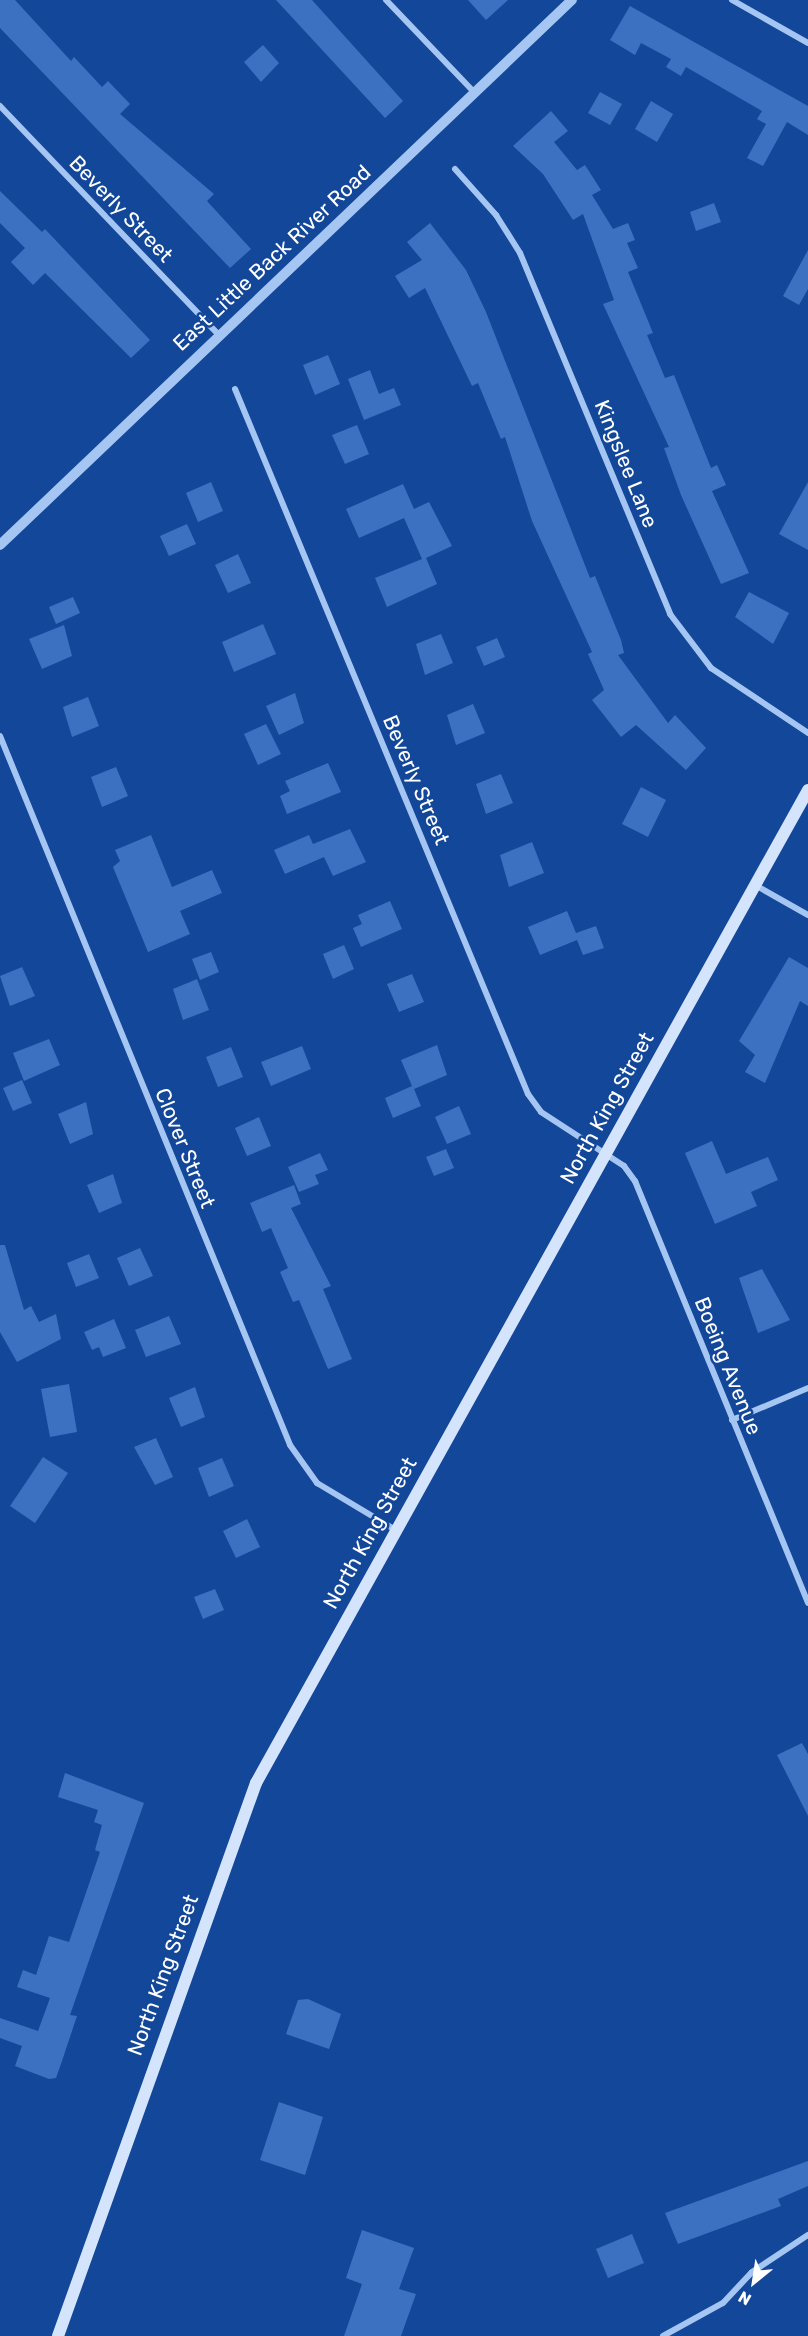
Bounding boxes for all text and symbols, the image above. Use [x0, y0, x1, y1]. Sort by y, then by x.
street label: Beverly Street [64, 150, 178, 268]
street label: East Little Back River Road [168, 160, 376, 356]
street label: Kingslee Lane [589, 397, 663, 531]
street label: Beverly Street [377, 711, 455, 849]
street label: North King Street [555, 1028, 659, 1188]
street label: Clover Street [149, 1084, 221, 1212]
street label: Boeing Avenue [689, 1293, 767, 1439]
street label: North King Street [318, 1453, 422, 1613]
street label: North King Street [122, 1891, 204, 2059]
north arrow [724, 2252, 784, 2312]
text: N [735, 2287, 754, 2309]

